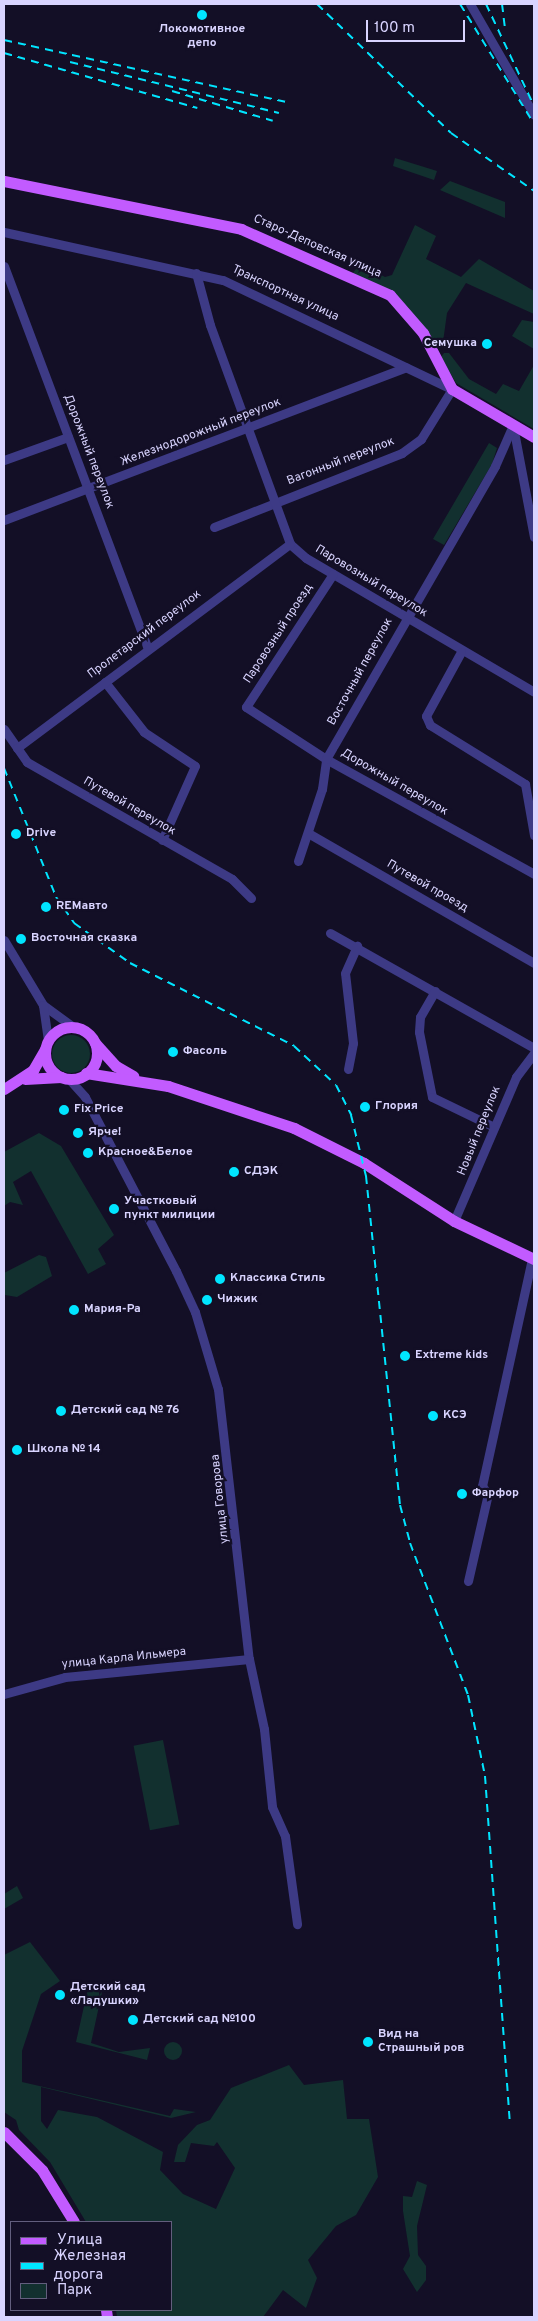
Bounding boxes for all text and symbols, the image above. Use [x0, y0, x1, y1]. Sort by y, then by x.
marker: Локомотивное депо [196, 9, 208, 21]
scale bar [368, 10, 467, 42]
text: 100 m [374, 19, 415, 38]
place label: Локомотивное депо [159, 23, 245, 51]
street label: Старо-Деповская улица [251, 212, 383, 282]
street label: Транспортная улица [229, 263, 341, 325]
place label: Семушка [424, 337, 477, 351]
marker: Семушка [481, 338, 493, 350]
street label: Дорожный переулок [60, 393, 116, 511]
street label: Железнодорожный переулок [119, 396, 283, 470]
street label: Вагонный переулок [285, 435, 397, 489]
street label: Паровозный переулок [312, 543, 430, 621]
street label: Паровозный проезд [241, 581, 317, 687]
street label: Пролетарский переулок [85, 588, 205, 682]
street label: Восточный переулок [325, 616, 397, 728]
street label: Дорожный переулок [338, 746, 450, 820]
street label: Путевой переулок [80, 775, 178, 839]
place label: Drive [26, 827, 56, 841]
marker: Drive [10, 828, 22, 840]
street label: Путевой проезд [384, 858, 470, 916]
place label: REMавто [56, 900, 108, 914]
marker: REMавто [40, 901, 52, 913]
place label: Восточная сказка [31, 932, 137, 946]
marker: Восточная сказка [15, 933, 27, 945]
place label: Фасоль [183, 1045, 227, 1059]
marker: Фасоль [167, 1046, 179, 1058]
street label: Новый переулок [455, 1084, 505, 1178]
place label: Глория [375, 1100, 418, 1114]
marker: Глория [359, 1101, 371, 1113]
place label: Fix Price [74, 1103, 123, 1117]
marker: Fix Price [58, 1104, 70, 1116]
place label: Ярче! [88, 1126, 121, 1140]
marker: Ярче! [72, 1127, 84, 1139]
place label: Красное&Белое [98, 1146, 193, 1160]
marker: Красное&Белое [82, 1147, 94, 1159]
place label: СДЭК [244, 1165, 278, 1179]
marker: СДЭК [228, 1166, 240, 1178]
place label: Участковый пункт милиции [124, 1195, 215, 1223]
marker: Участковый пункт милиции [108, 1203, 120, 1215]
place label: Классика Стиль [230, 1272, 325, 1286]
marker: Классика Стиль [214, 1273, 226, 1285]
place label: Чижик [217, 1293, 258, 1307]
marker: Чижик [201, 1294, 213, 1306]
place label: Мария-Ра [84, 1303, 141, 1317]
marker: Мария-Ра [68, 1304, 80, 1316]
place label: Extreme kids [415, 1349, 488, 1363]
marker: Extreme kids [399, 1350, 411, 1362]
place label: Детский сад № 76 [71, 1404, 179, 1418]
marker: Детский сад № 76 [55, 1405, 67, 1417]
place label: КСЭ [443, 1409, 467, 1423]
marker: КСЭ [427, 1410, 439, 1422]
place label: Школа № 14 [27, 1443, 101, 1457]
marker: Школа № 14 [11, 1444, 23, 1456]
street label: улица Говорова [209, 1453, 233, 1545]
place label: Фарфор [472, 1487, 519, 1501]
marker: Фарфор [456, 1488, 468, 1500]
street label: улица Карла Ильмера [61, 1645, 187, 1673]
place label: Детский сад «Ладушки» [70, 1981, 145, 2009]
marker: Детский сад «Ладушки» [54, 1989, 66, 2001]
place label: Детский сад №100 [143, 2013, 256, 2027]
marker: Детский сад №100 [127, 2014, 139, 2026]
place label: Вид на Страшный ров [378, 2028, 465, 2056]
marker: Вид на Страшный ров [362, 2036, 374, 2048]
legend [10, 2221, 172, 2311]
text: Улица [57, 2231, 102, 2250]
text: Железная дорога [54, 2247, 126, 2285]
text: Парк [57, 2281, 92, 2300]

